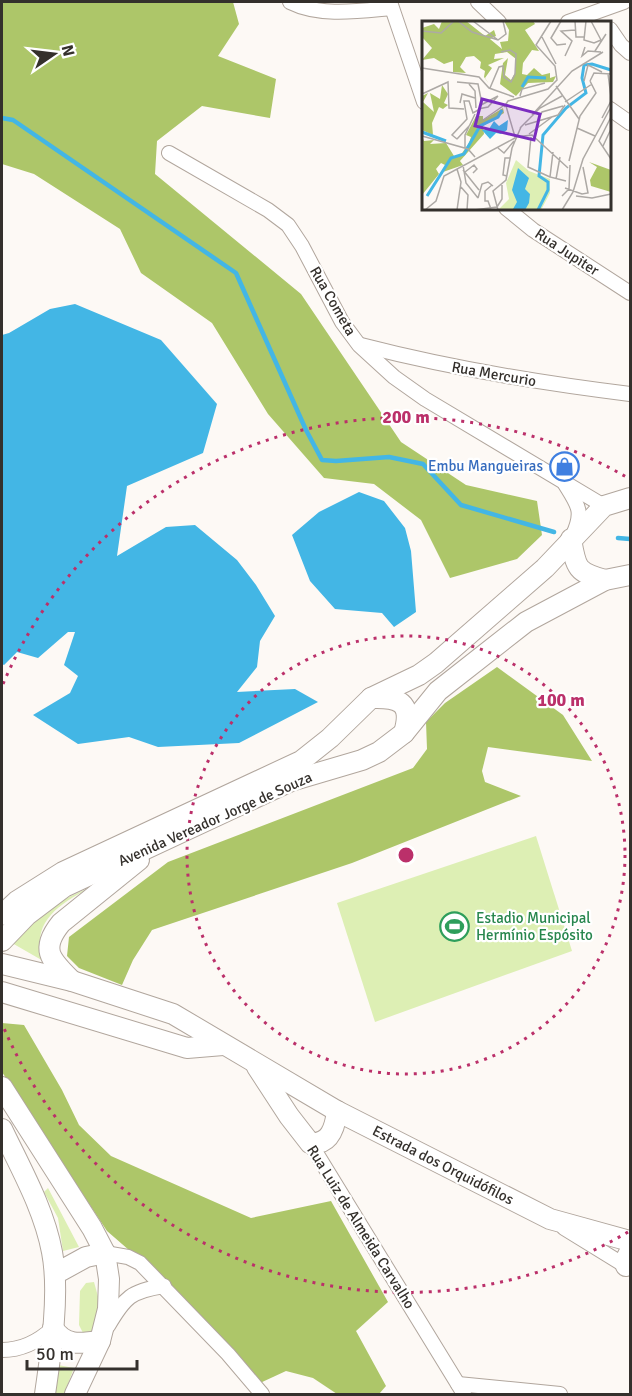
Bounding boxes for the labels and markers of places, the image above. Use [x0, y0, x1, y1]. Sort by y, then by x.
shop icon: Embu Mangueiras [548, 450, 580, 482]
place label: Embu Mangueiras [428, 457, 543, 475]
centre of rings [396, 845, 416, 865]
place label: Estadio Municipal Hermínio Espósito [476, 909, 593, 944]
sports icon: Estadio Municipal Hermínio Espósito [439, 911, 471, 943]

